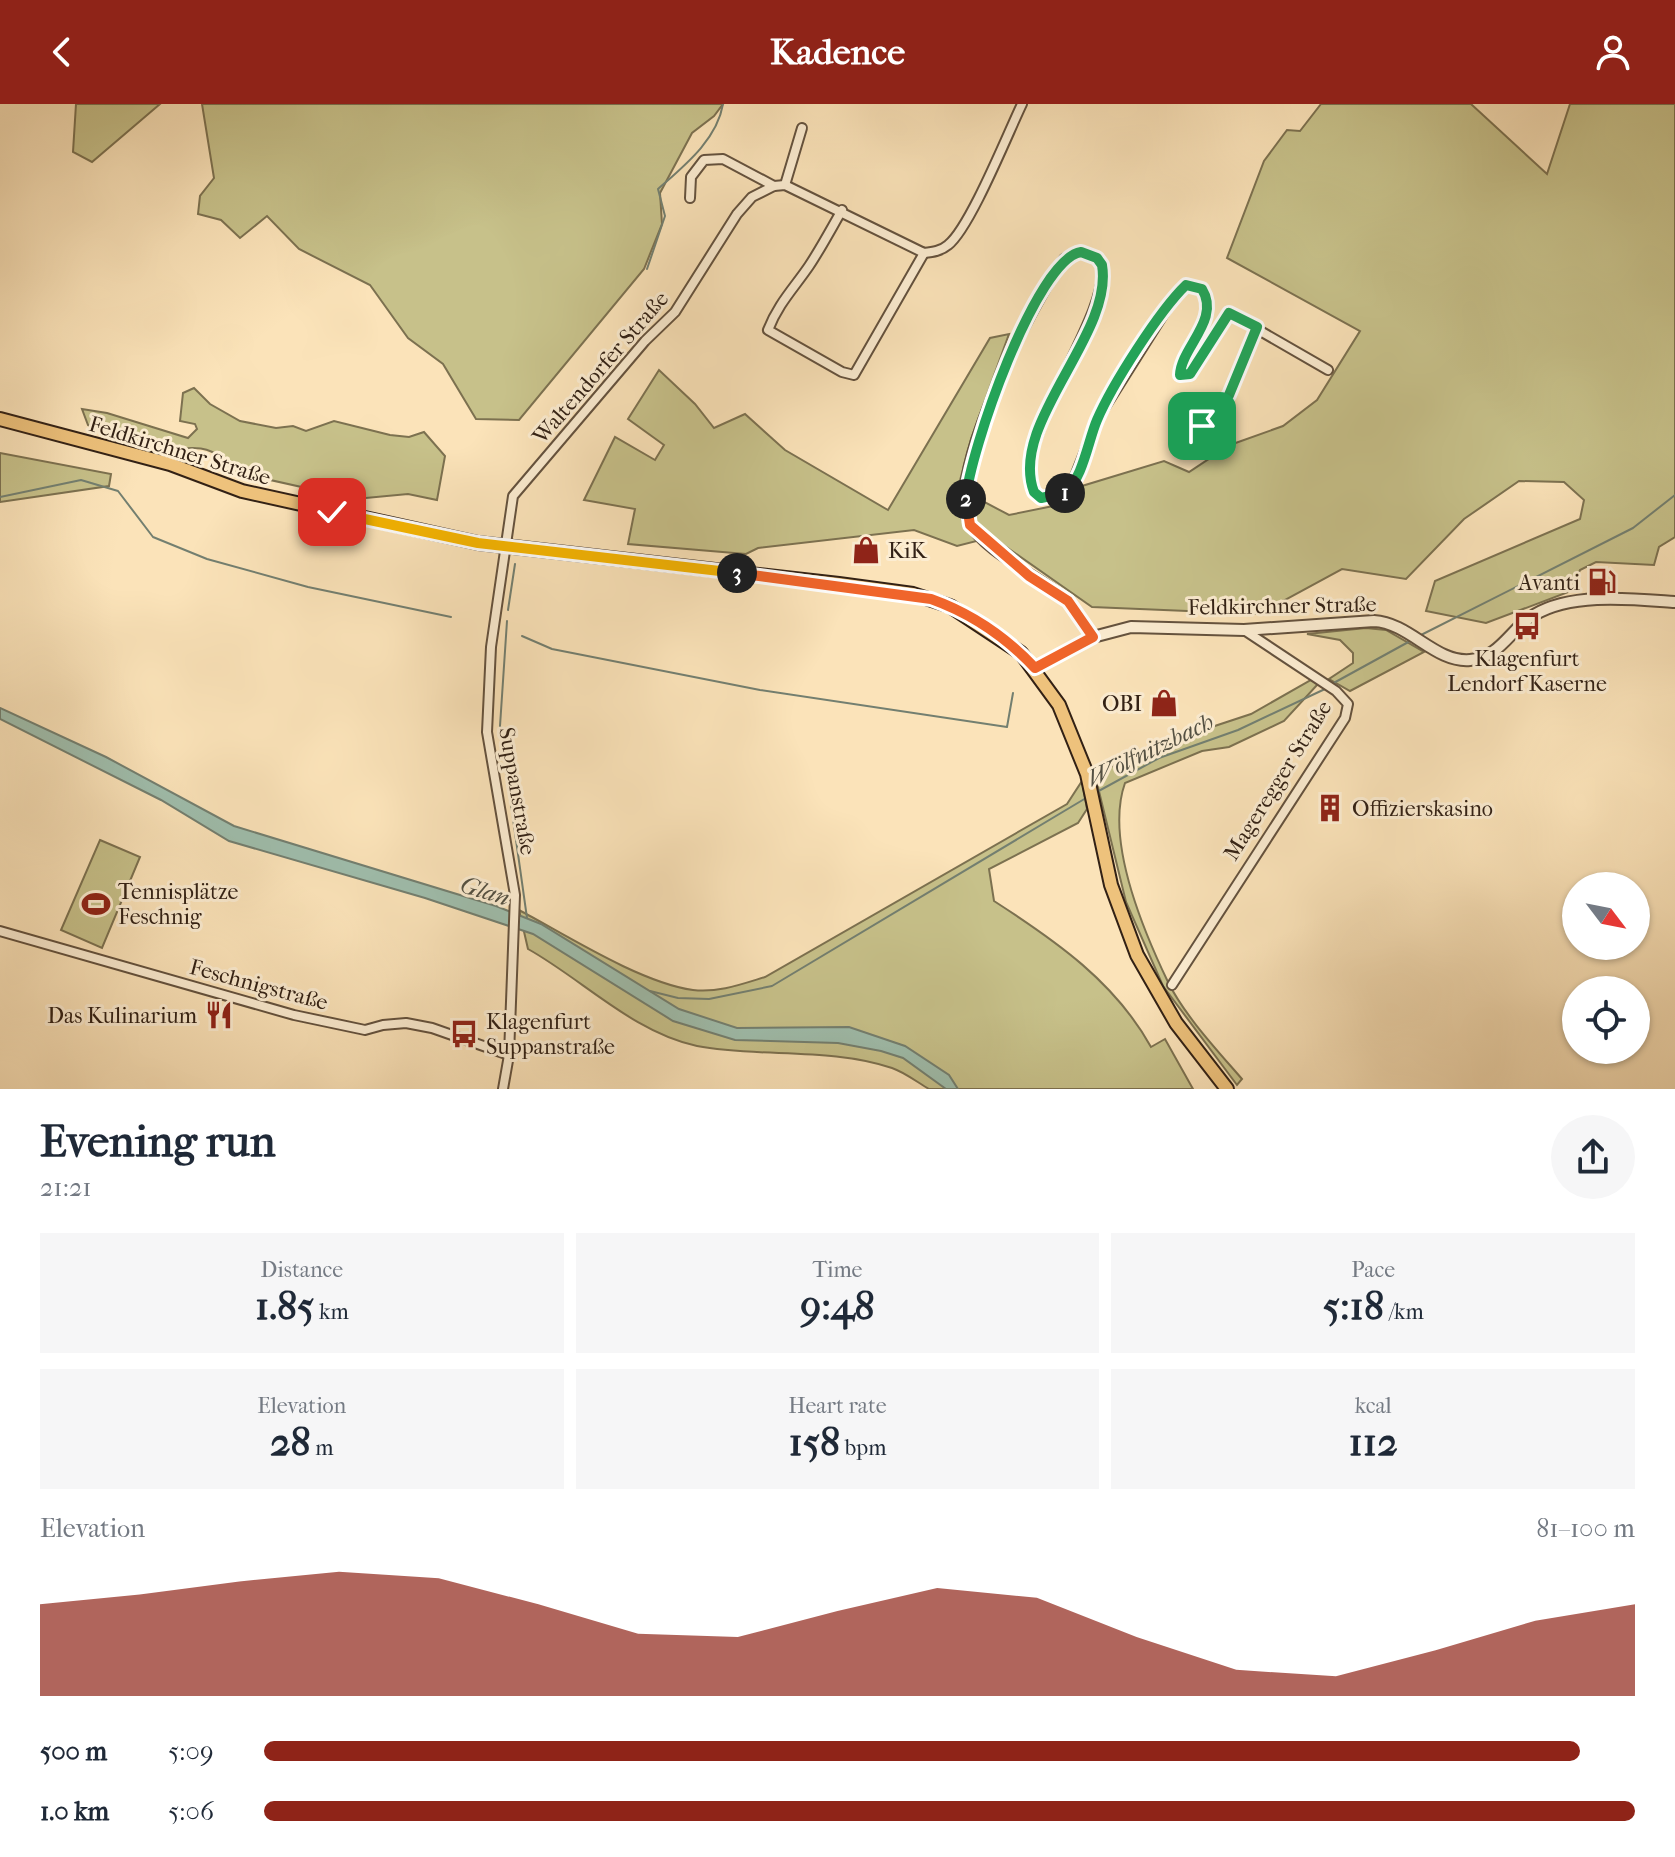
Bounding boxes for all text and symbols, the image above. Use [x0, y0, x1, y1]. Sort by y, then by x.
icon: back [40, 30, 84, 74]
icon: person [1591, 30, 1635, 74]
text: Kadence [770, 31, 905, 73]
street label: Waltendorfer Straße [527, 286, 674, 450]
pin [1168, 392, 1236, 460]
icon: arrive [1180, 404, 1224, 448]
street label: Feldkirchner Straße [86, 411, 274, 491]
pin: 1 [1045, 473, 1085, 513]
pin [298, 478, 366, 546]
pin: 2 [946, 479, 986, 519]
text: 1 [1061, 480, 1069, 506]
text: 2 [960, 486, 972, 512]
icon: check [310, 490, 354, 534]
shop icon: KiK [851, 535, 881, 565]
place label: KiK [888, 538, 927, 564]
pin: 3 [717, 553, 757, 593]
text: 3 [732, 560, 742, 586]
fuel station icon: Avanti [1587, 567, 1617, 597]
place label: Avanti [1517, 570, 1580, 596]
street label: Feldkirchner Straße [1187, 591, 1377, 621]
bus stop icon: Klagenfurt Lendorf Kaserne [1512, 611, 1542, 641]
place label: Klagenfurt Lendorf Kaserne [1447, 646, 1607, 697]
shop icon: OBI [1149, 688, 1179, 718]
place label: OBI [1102, 691, 1142, 717]
street label: Mageregger Straße [1218, 696, 1337, 865]
water label: Wölfnitzbach [1082, 707, 1218, 793]
street label: Suppanstraße [493, 725, 541, 857]
building icon: Offizierskasino [1315, 793, 1345, 823]
place label: Offizierskasino [1352, 796, 1493, 822]
water label: Glan [457, 870, 513, 912]
north arrow [1562, 872, 1650, 960]
map controls [1562, 872, 1650, 1064]
place label: Tennisplätze Feschnig [118, 879, 239, 930]
sports icon: Tennisplätze Feschnig [81, 889, 111, 919]
street label: Feschnigstraße [187, 954, 331, 1016]
button: locate [1562, 976, 1650, 1064]
restaurant icon: Das Kulinarium [204, 1000, 234, 1030]
place label: Das Kulinarium [47, 1003, 198, 1029]
place label: Klagenfurt Suppanstraße [486, 1009, 615, 1060]
bus stop icon: Klagenfurt Suppanstraße [449, 1019, 479, 1049]
button: share [1551, 1115, 1635, 1199]
text: Evening run [40, 1116, 275, 1167]
text: 21:21 [40, 1172, 92, 1203]
text: Distance [260, 1257, 343, 1283]
text: Time [812, 1257, 862, 1283]
text: Pace [1351, 1257, 1395, 1283]
text: 1.85 [255, 1283, 314, 1329]
text: 9:48 [800, 1283, 875, 1329]
text: 5:18 [1323, 1283, 1384, 1329]
text: km [314, 1299, 349, 1325]
text: /km [1384, 1299, 1424, 1325]
text: Elevation [257, 1393, 346, 1419]
text: Heart rate [788, 1393, 887, 1419]
text: kcal [1355, 1393, 1392, 1419]
text: 28 [270, 1419, 311, 1465]
text: 158 [789, 1419, 840, 1465]
text: 112 [1349, 1419, 1398, 1465]
text: m [311, 1435, 334, 1461]
text: bpm [840, 1435, 886, 1461]
text: Elevation [40, 1513, 145, 1544]
text: 81–100 m [1536, 1513, 1635, 1544]
text: 500 m [40, 1736, 107, 1767]
text: 5:09 [168, 1736, 214, 1767]
text: 1.0 km [40, 1796, 109, 1827]
text: 5:06 [168, 1796, 214, 1827]

